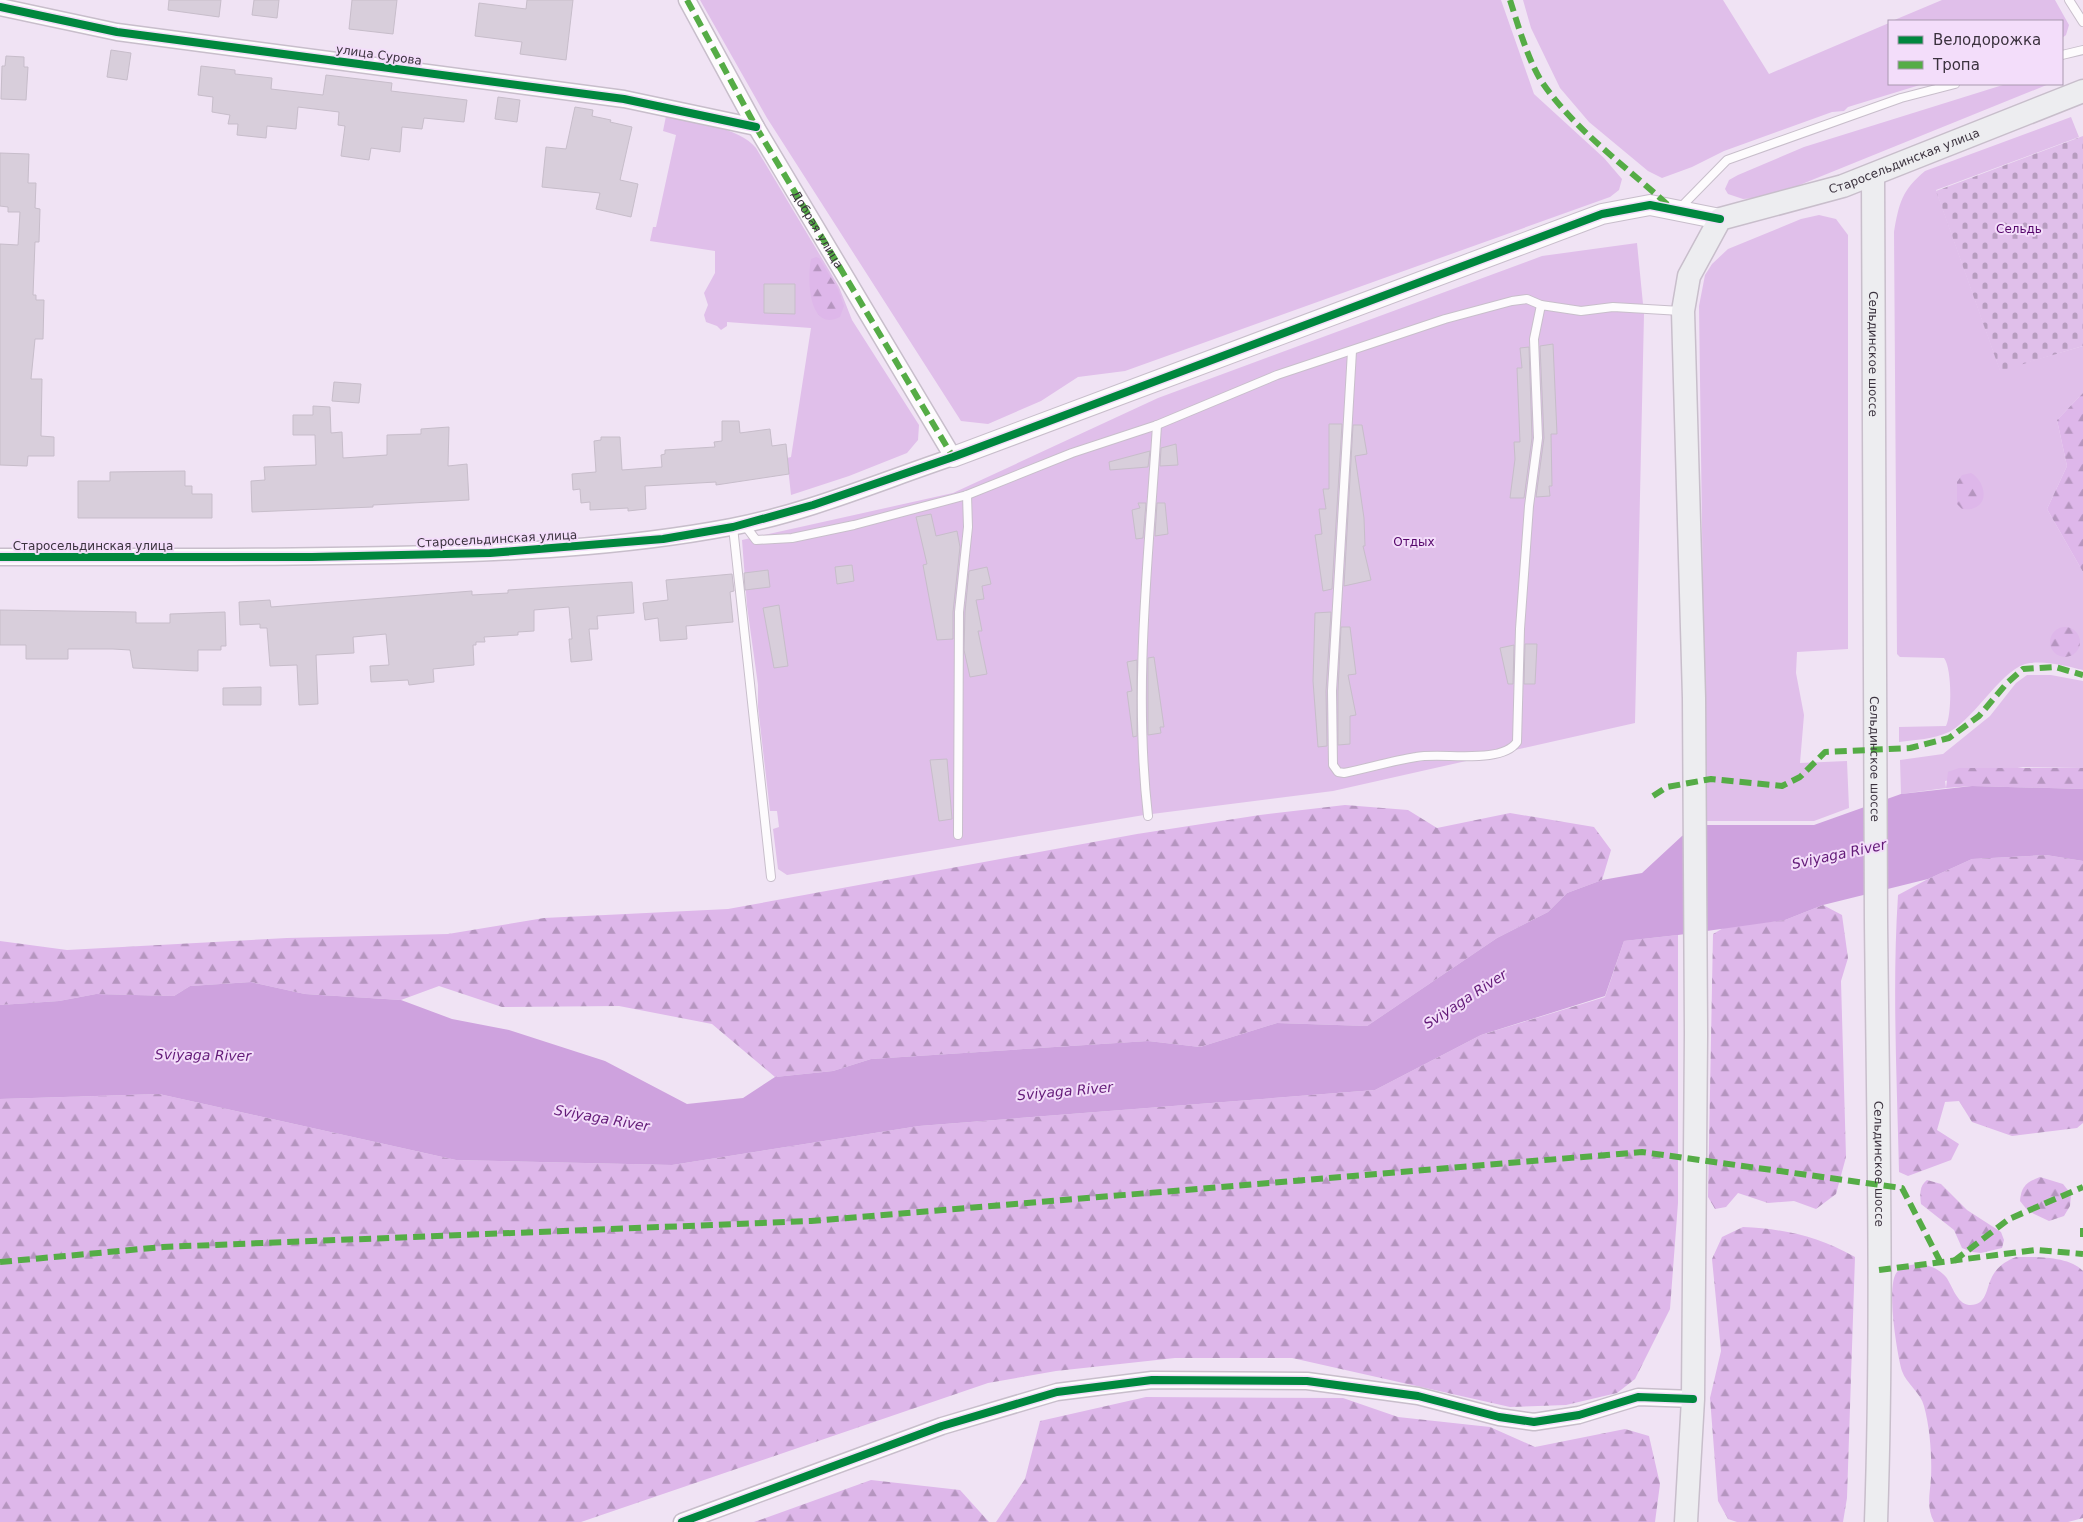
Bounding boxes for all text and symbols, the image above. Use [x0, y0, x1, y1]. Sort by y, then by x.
legend [1888, 20, 2063, 85]
text: Велодорожка [1933, 31, 2041, 49]
street label: улица Сурова [335, 42, 423, 68]
text: Тропа [1932, 56, 1980, 74]
street label: Старосельдинская улица [1827, 126, 1982, 197]
street label: Добрая улица [789, 188, 846, 271]
park label: Сельдь [1996, 222, 2042, 236]
street label: Сельдинское шоссе [1866, 291, 1880, 417]
street label: Старосельдинская улица [416, 528, 578, 550]
park label: Отдых [1393, 535, 1435, 549]
street label: Старосельдинская улица [13, 539, 173, 553]
street label: Сельдинское шоссе [1867, 696, 1882, 822]
water label: Sviyaga River [1790, 836, 1889, 872]
water label: Sviyaga River [1420, 965, 1511, 1032]
water label: Sviyaga River [155, 1046, 252, 1064]
water label: Sviyaga River [1016, 1079, 1115, 1103]
street label: Сельдинское шоссе [1871, 1101, 1886, 1227]
water label: Sviyaga River [553, 1102, 652, 1134]

